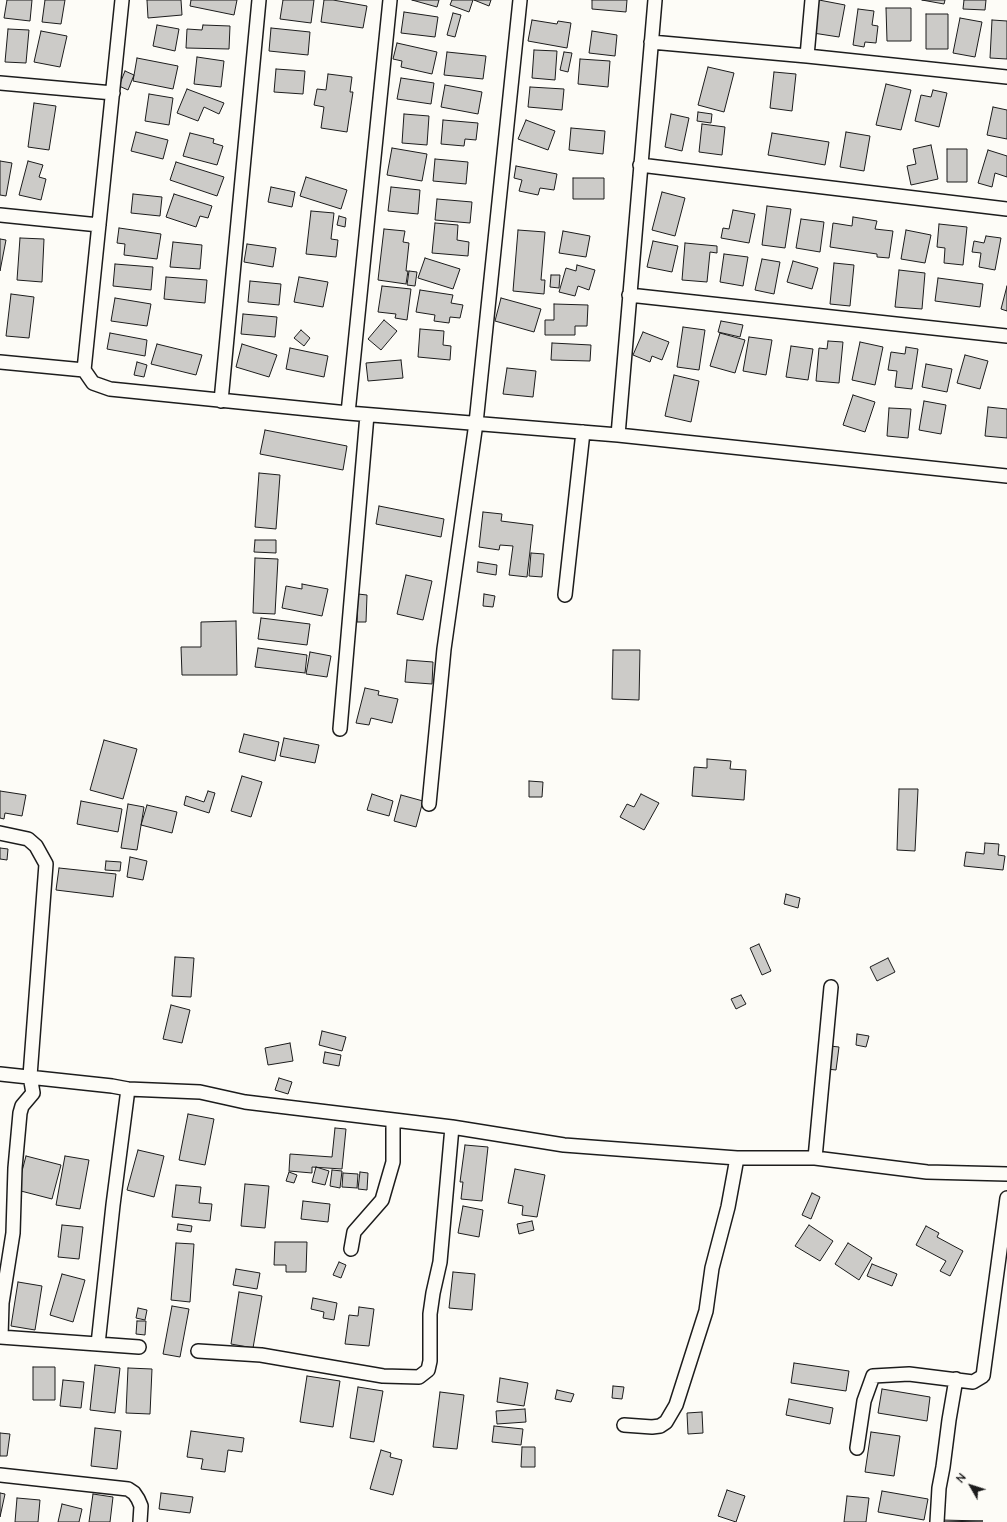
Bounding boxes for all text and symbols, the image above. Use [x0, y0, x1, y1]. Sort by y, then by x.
north arrow [951, 1466, 991, 1506]
text: N [953, 1471, 969, 1486]

